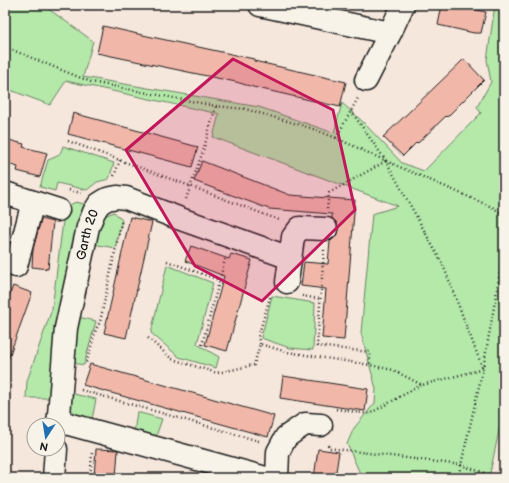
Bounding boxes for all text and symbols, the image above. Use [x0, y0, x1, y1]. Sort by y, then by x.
street label: Garth 20 [73, 207, 102, 262]
north arrow [26, 417, 66, 457]
text: N [39, 439, 49, 454]

